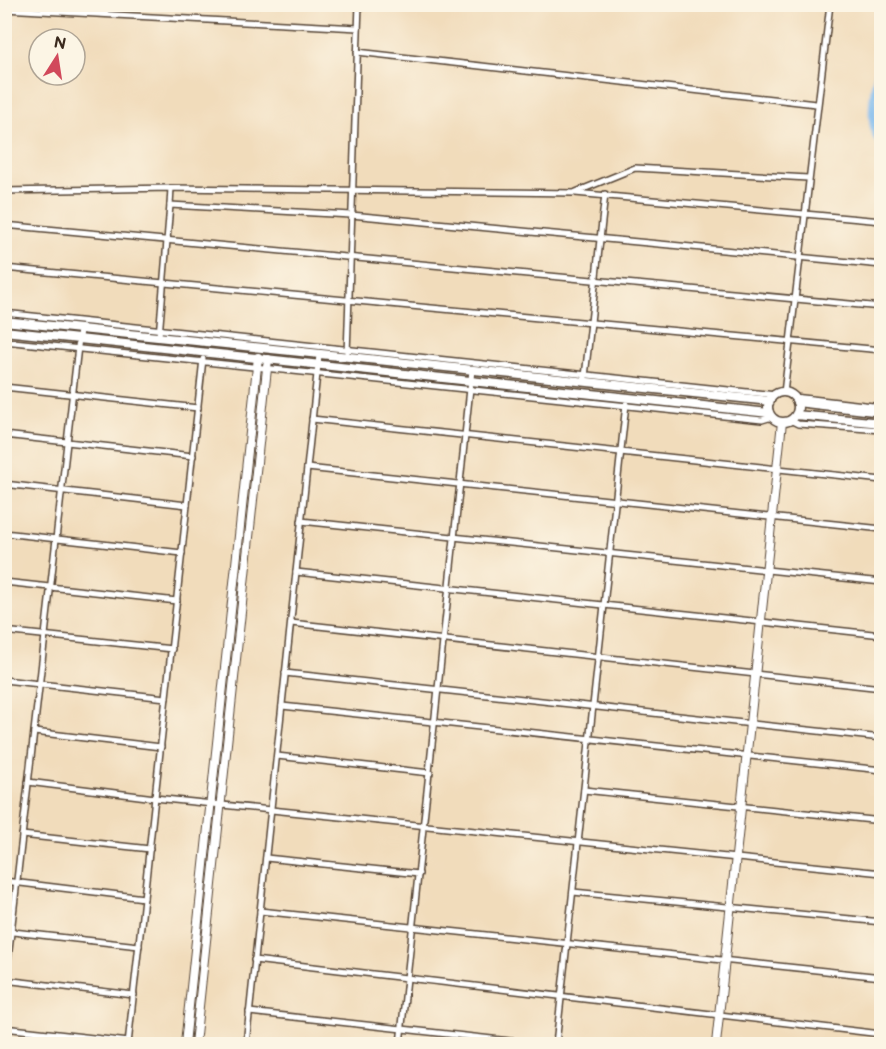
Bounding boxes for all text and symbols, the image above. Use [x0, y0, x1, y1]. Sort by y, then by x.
north arrow [27, 27, 87, 87]
text: N [52, 33, 68, 54]

